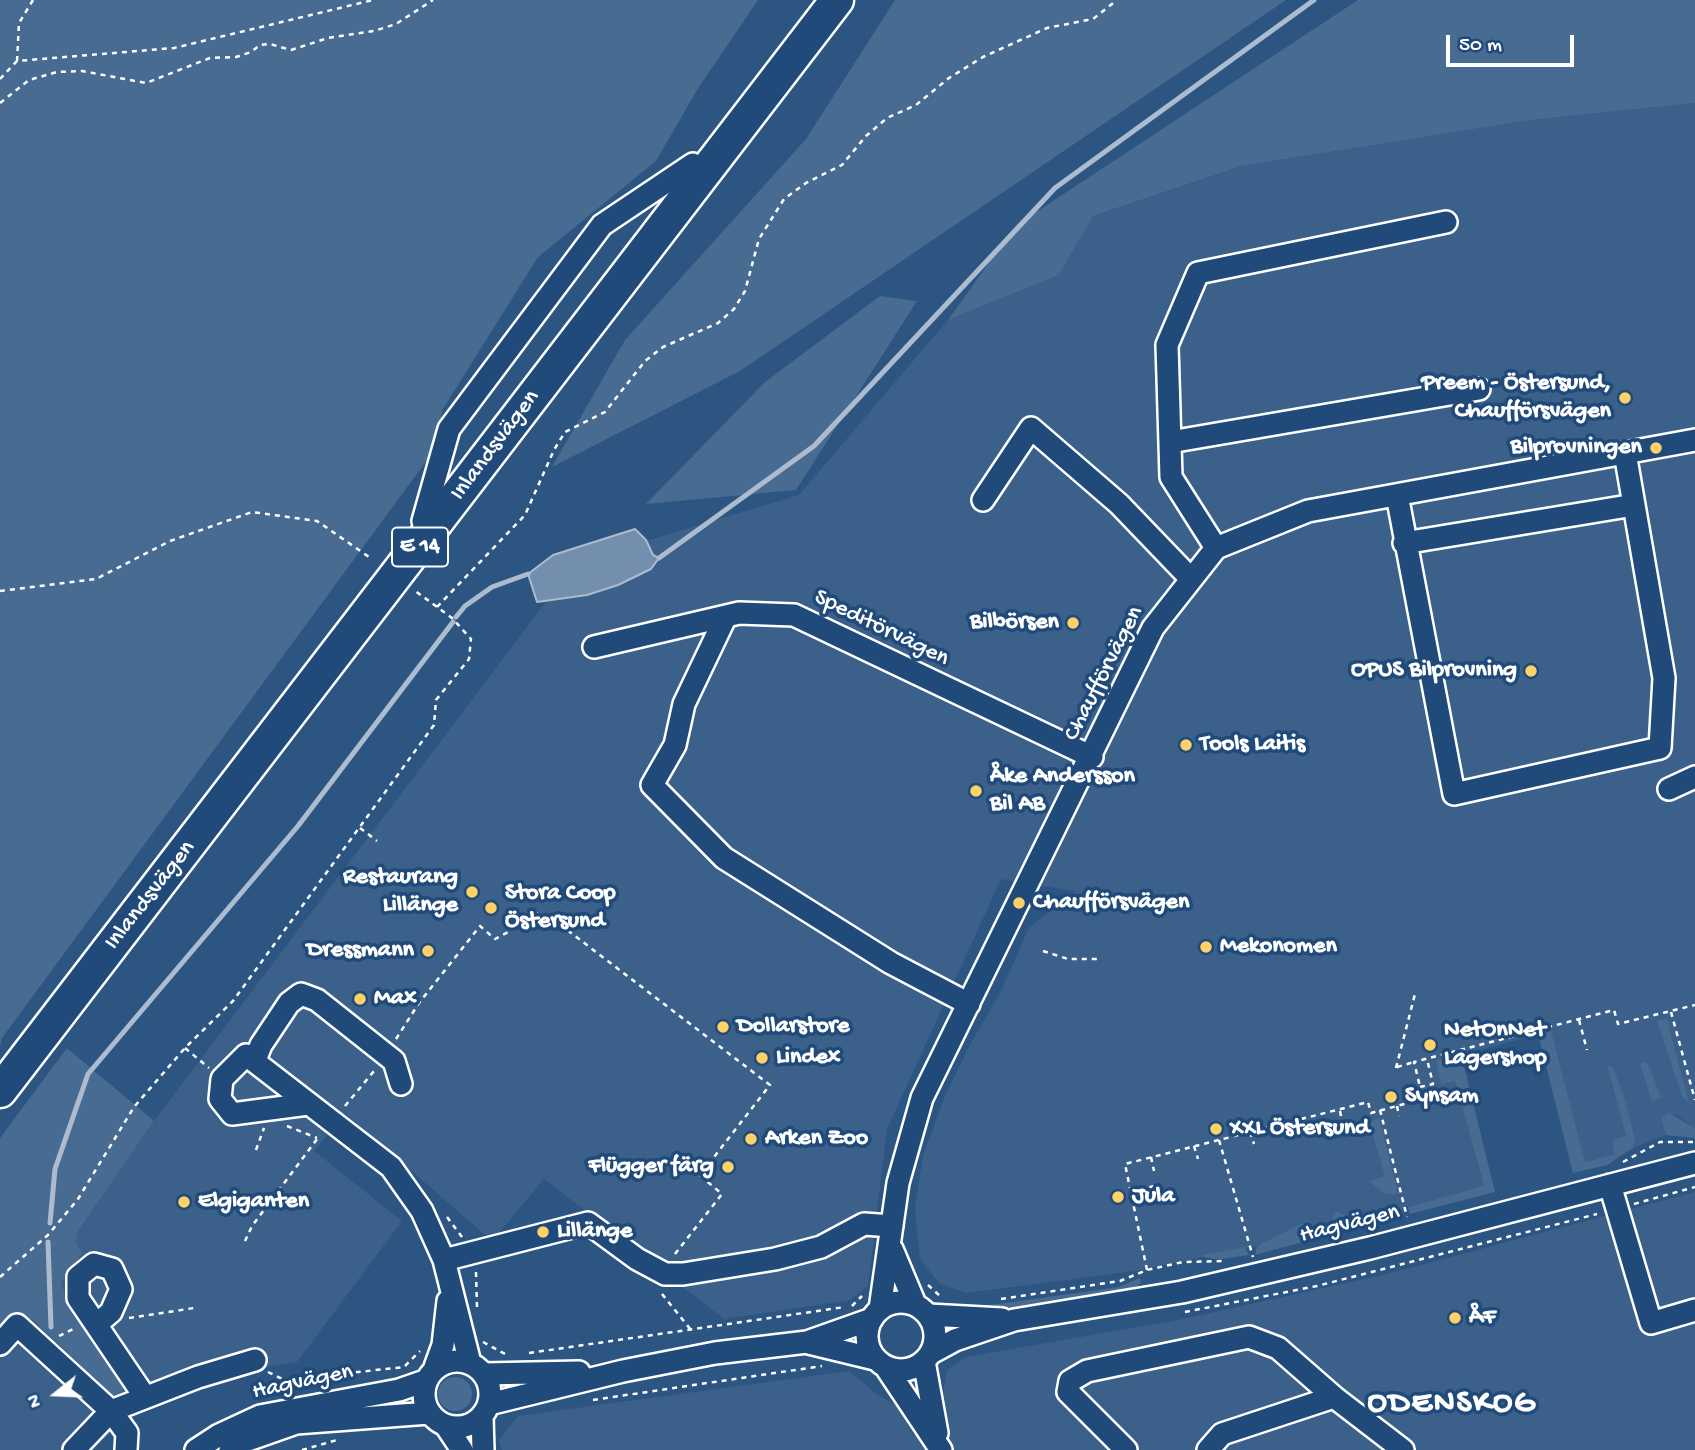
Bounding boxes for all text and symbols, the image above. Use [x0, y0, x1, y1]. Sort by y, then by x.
scale bar [1450, 21, 1578, 65]
text: 50 m [1459, 34, 1502, 59]
place label: Preem - Östersund, Chaufförsvägen [1421, 370, 1611, 426]
street label: Inlandsvägen [445, 385, 547, 507]
marker: Preem - Östersund, Chaufförsvägen [1617, 390, 1633, 406]
place label: Bilprovningen [1510, 434, 1642, 462]
marker: Bilprovningen [1648, 440, 1664, 456]
road number: E 14 [392, 527, 448, 566]
street label: Speditörvägen [809, 584, 953, 674]
street label: Chaufförvägen [1059, 602, 1151, 746]
place label: Bilbörsen [970, 609, 1059, 637]
marker: Bilbörsen [1065, 615, 1081, 631]
place label: OPUS Bilprovning [1351, 657, 1517, 685]
marker: OPUS Bilprovning [1523, 663, 1539, 679]
place label: Tools Laitis [1200, 731, 1305, 759]
marker: Tools Laitis [1178, 737, 1194, 753]
place label: Åke Andersson Bil AB [990, 763, 1135, 819]
marker: Åke Andersson Bil AB [968, 783, 984, 799]
street label: Inlandsvägen [99, 835, 203, 957]
place label: Restaurang Lillänge [343, 864, 458, 920]
place label: Stora Coop Östersund [505, 880, 616, 936]
marker: Restaurang Lillänge [464, 884, 480, 900]
place label: Chaufförsvägen [1033, 889, 1189, 917]
marker: Chaufförsvägen [1011, 895, 1027, 911]
marker: Stora Coop Östersund [483, 900, 499, 916]
place label: Mekonomen [1220, 933, 1337, 961]
place label: Dressmann [307, 937, 414, 965]
marker: Mekonomen [1198, 939, 1214, 955]
marker: Dressmann [420, 943, 436, 959]
place label: Max [374, 985, 417, 1013]
marker: Max [352, 991, 368, 1007]
place label: Dollarstore [737, 1013, 849, 1041]
place label: NetOnNet Lagershop [1444, 1017, 1547, 1073]
marker: Dollarstore [715, 1019, 731, 1035]
marker: NetOnNet Lagershop [1422, 1037, 1438, 1053]
place label: Lindex [776, 1044, 840, 1072]
marker: Lindex [754, 1050, 770, 1066]
place label: Synsam [1405, 1083, 1479, 1111]
marker: Synsam [1383, 1089, 1399, 1105]
place label: XXL Östersund [1230, 1115, 1369, 1143]
marker: XXL Östersund [1208, 1121, 1224, 1137]
place label: Arken Zoo [765, 1125, 868, 1153]
marker: Arken Zoo [743, 1131, 759, 1147]
place label: Flügger färg [588, 1153, 714, 1181]
marker: Flügger färg [720, 1159, 736, 1175]
place label: Jula [1132, 1183, 1175, 1211]
place label: Elgiganten [198, 1188, 309, 1216]
marker: Jula [1110, 1189, 1126, 1205]
marker: Elgiganten [176, 1194, 192, 1210]
street label: Hagvägen [1297, 1199, 1403, 1251]
place label: Lillänge [557, 1218, 632, 1246]
marker: Lillänge [535, 1224, 551, 1240]
place label: ÅF [1469, 1304, 1495, 1332]
marker: ÅF [1447, 1310, 1463, 1326]
street label: Hagvägen [250, 1358, 356, 1408]
north arrow [21, 1359, 91, 1429]
district label: ODENSKOG [1369, 1386, 1535, 1424]
text: N [23, 1391, 48, 1410]

